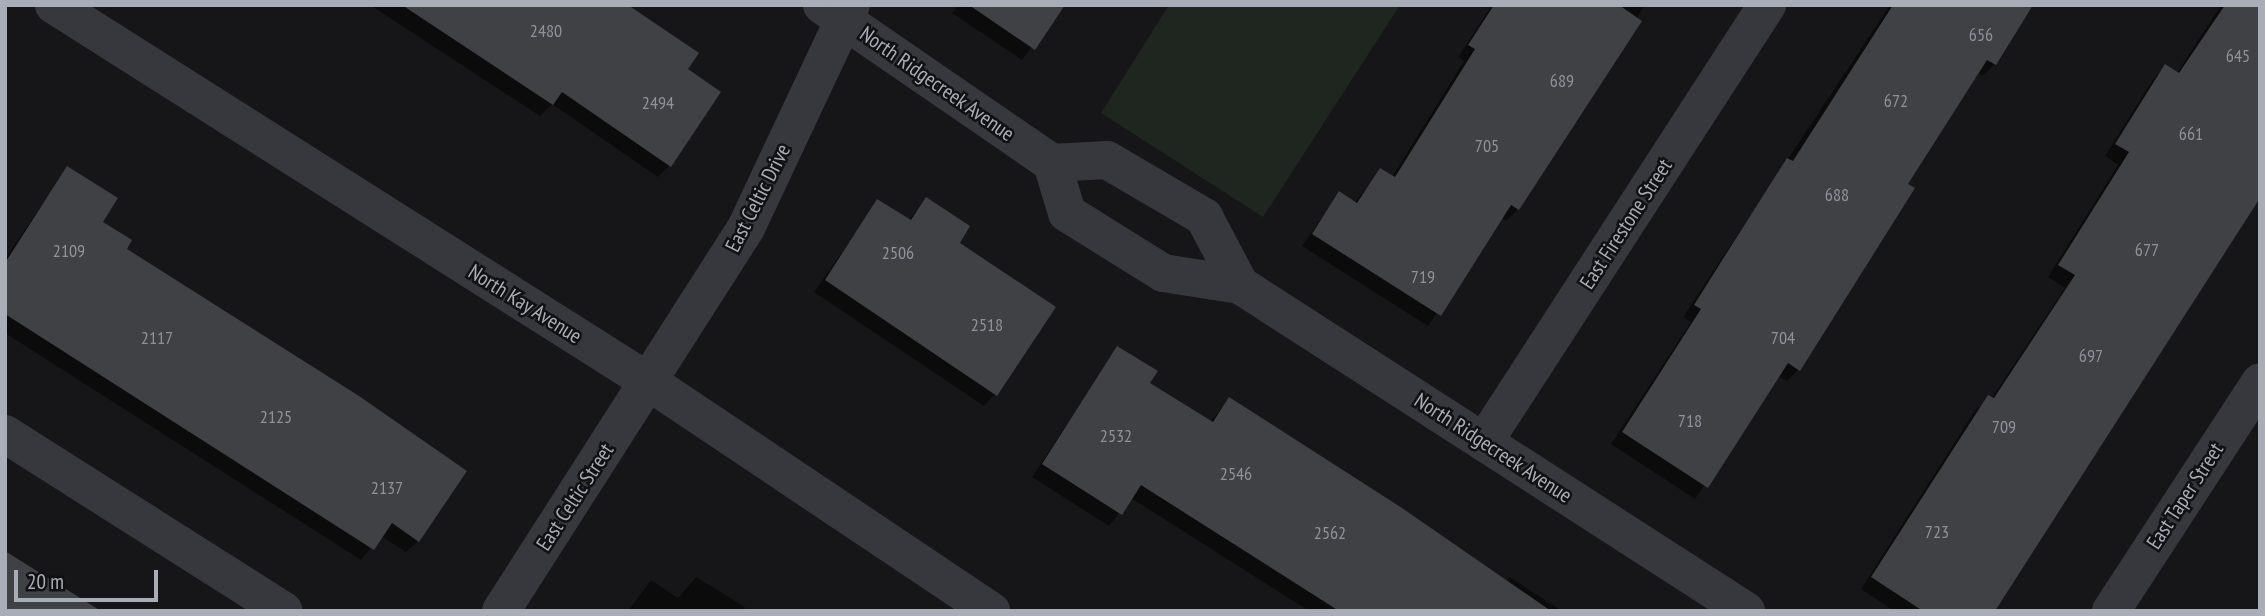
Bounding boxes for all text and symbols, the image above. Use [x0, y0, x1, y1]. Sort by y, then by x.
house number: 2480 [530, 20, 562, 42]
street label: North Ridgecreek Avenue [855, 21, 1019, 147]
house number: 656 [1969, 24, 1993, 46]
house number: 645 [2226, 45, 2250, 67]
house number: 689 [1550, 70, 1574, 92]
house number: 672 [1884, 90, 1908, 112]
house number: 2494 [642, 92, 674, 114]
house number: 661 [2179, 123, 2203, 145]
house number: 705 [1475, 135, 1499, 157]
street label: East Celtic Drive [720, 140, 796, 256]
street label: East Firestone Street [1575, 154, 1677, 294]
house number: 688 [1825, 184, 1849, 206]
house number: 677 [2135, 239, 2159, 261]
house number: 2109 [53, 240, 85, 262]
house number: 2506 [882, 242, 914, 264]
street label: North Kay Avenue [463, 259, 587, 349]
house number: 719 [1411, 266, 1435, 288]
house number: 2518 [971, 314, 1003, 336]
house number: 2117 [141, 327, 173, 349]
house number: 704 [1771, 327, 1795, 349]
house number: 697 [2079, 345, 2103, 367]
street label: North Ridgecreek Avenue [1409, 387, 1577, 509]
house number: 2125 [260, 406, 292, 428]
house number: 718 [1678, 410, 1702, 432]
house number: 709 [1992, 416, 2016, 438]
house number: 2532 [1100, 425, 1132, 447]
street label: East Taper Street [2141, 438, 2229, 554]
street label: East Celtic Street [531, 439, 619, 555]
house number: 2546 [1220, 463, 1252, 485]
house number: 2137 [371, 477, 403, 499]
house number: 723 [1925, 521, 1949, 543]
house number: 2562 [1314, 522, 1346, 544]
scale bar [18, 556, 161, 600]
text: 20 m [27, 568, 64, 595]

